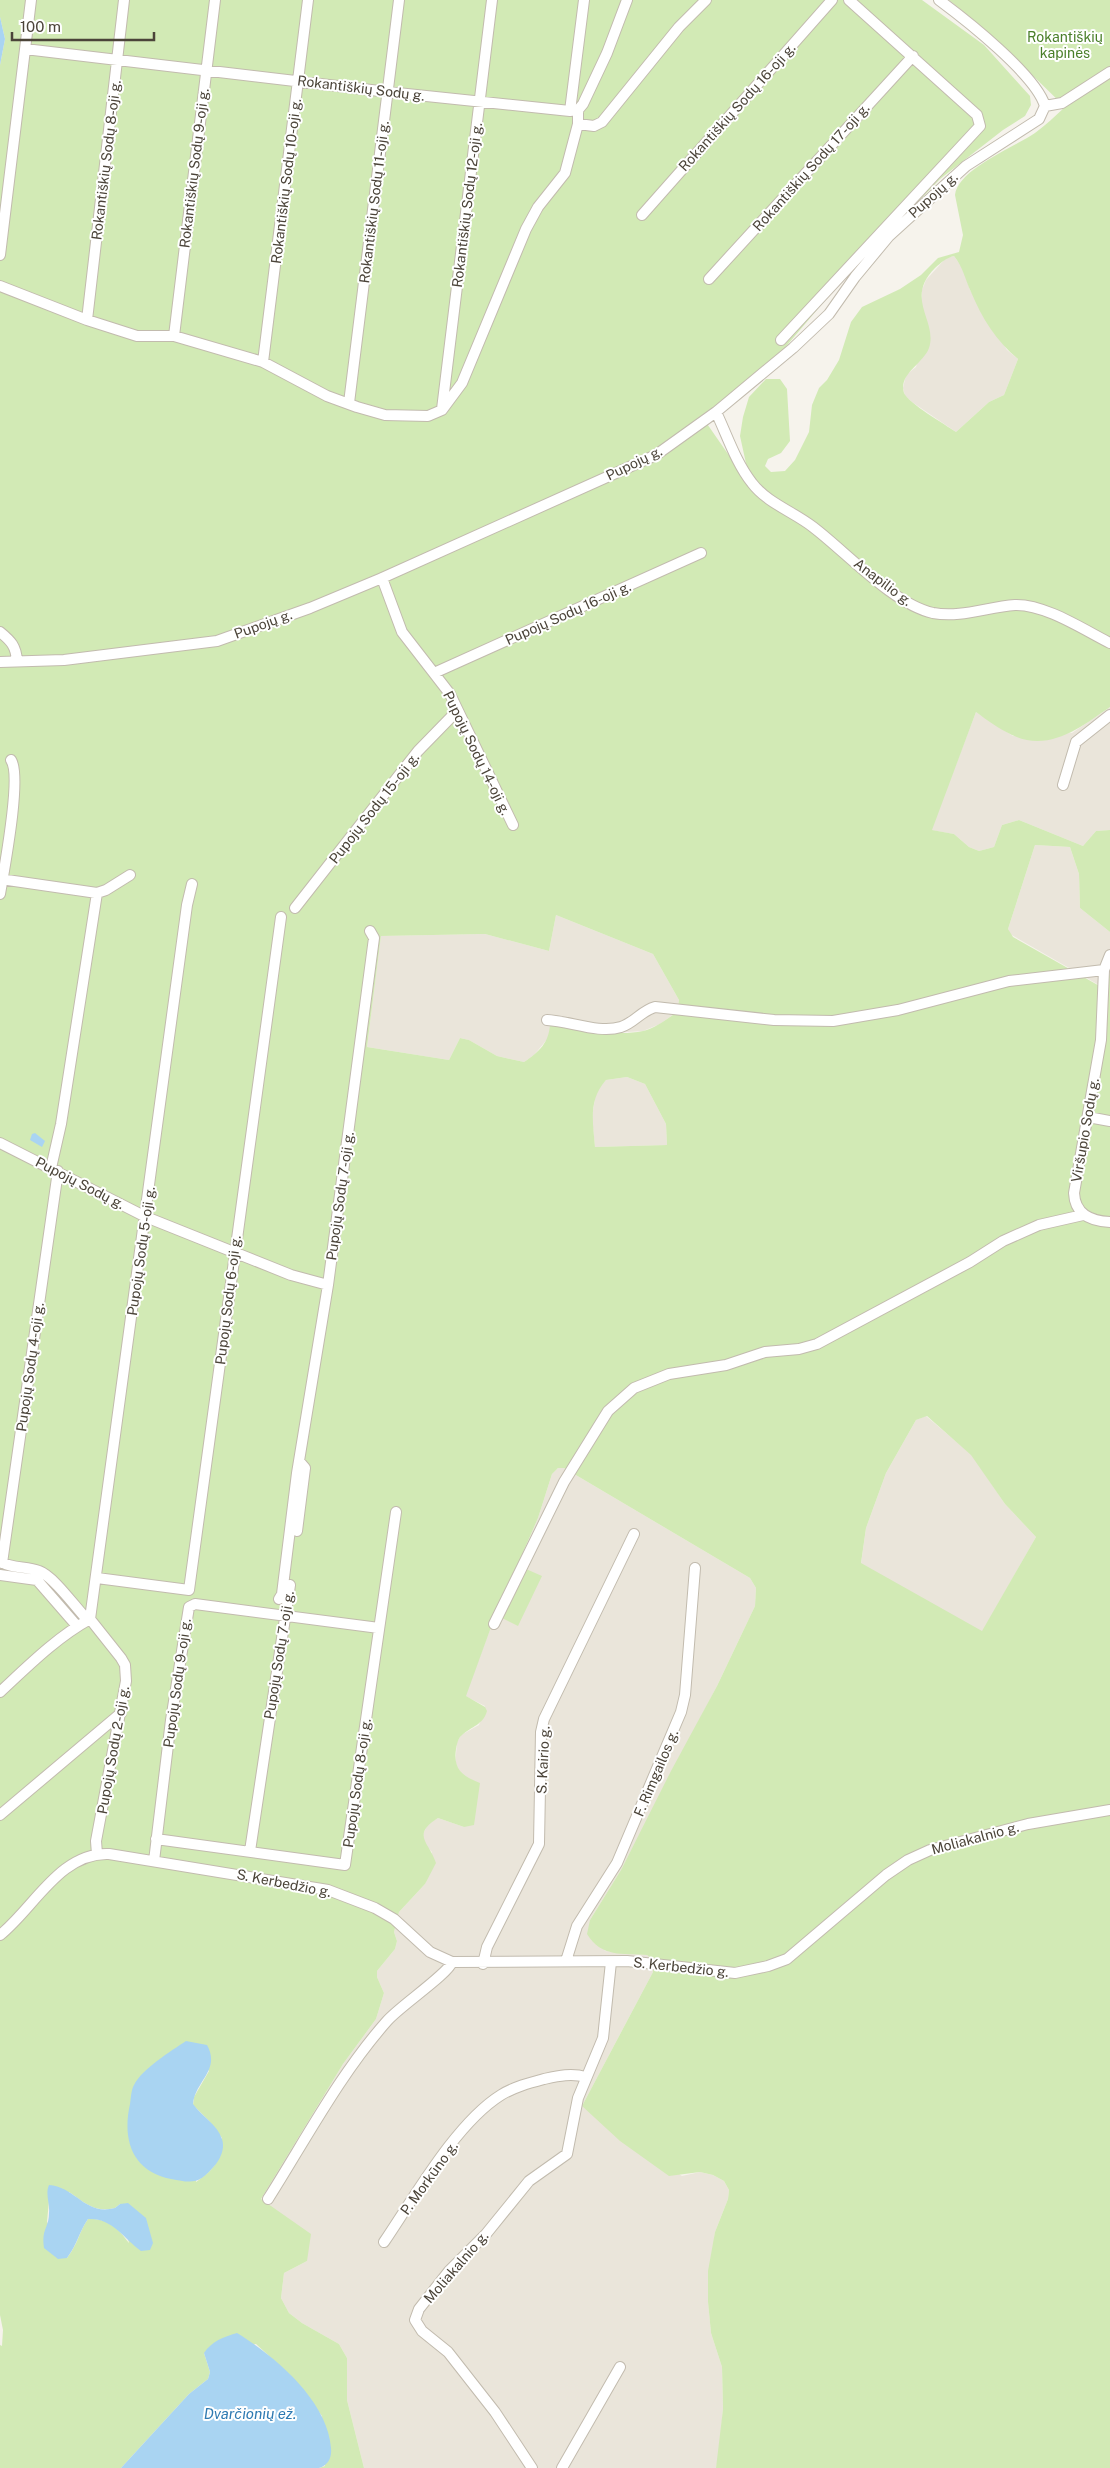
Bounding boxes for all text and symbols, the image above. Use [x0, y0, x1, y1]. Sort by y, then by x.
scale bar [12, 10, 155, 42]
text: 100 m [20, 18, 61, 35]
park label: Rokantiškių kapinės [1027, 29, 1103, 61]
street label: Rokantiškių Sodų 16-oji g. [675, 40, 799, 174]
street label: Rokantiškių Sodų g. [296, 72, 426, 104]
street label: Rokantiškių Sodų 8-oji g. [88, 79, 124, 241]
street label: Rokantiškių Sodų 9-oji g. [176, 87, 212, 249]
street label: Rokantiškių Sodų 10-oji g. [268, 97, 304, 265]
street label: Rokantiškių Sodų 17-oji g. [749, 100, 873, 234]
street label: Rokantiškių Sodų 11-oji g. [356, 120, 392, 284]
street label: Rokantiškių Sodų 12-oji g. [449, 122, 485, 288]
street label: Pupojų g. [905, 169, 961, 221]
street label: Pupojų g. [603, 443, 665, 483]
street label: Anapilio g. [851, 555, 915, 609]
street label: Pupojų Sodų 16-oji g. [503, 578, 633, 648]
street label: Pupojų g. [232, 606, 294, 642]
street label: Pupojų Sodų 14-oji g. [440, 688, 514, 818]
street label: Pupojų Sodų 15-oji g. [326, 749, 422, 867]
street label: Viršupio Sodų g. [1068, 1077, 1102, 1183]
street label: Pupojų Sodų 7-oji g. [323, 1131, 357, 1261]
street label: Pupojų Sodų g. [33, 1154, 127, 1212]
street label: Pupojų Sodų 5-oji g. [124, 1185, 158, 1317]
street label: Pupojų Sodų 6-oji g. [212, 1234, 244, 1366]
street label: Pupojų Sodų 4-oji g. [13, 1301, 47, 1433]
street label: Pupojų Sodų 7-oji g. [261, 1590, 297, 1720]
street label: Pupojų Sodų 9-oji g. [160, 1617, 194, 1749]
street label: Pupojų Sodų 2-oji g. [94, 1685, 132, 1815]
street label: Pupojų Sodų 8-oji g. [340, 1717, 374, 1849]
street label: S. Kairio g. [533, 1725, 553, 1795]
street label: F. Rimgailos g. [630, 1727, 682, 1819]
street label: Moliakalnio g. [930, 1819, 1020, 1857]
street label: S. Kerbedžio g. [235, 1866, 333, 1900]
street label: S. Kerbedžio g. [632, 1954, 730, 1980]
street label: P. Morkūno g. [397, 2138, 461, 2218]
street label: Moliakalnio g. [420, 2228, 492, 2306]
water label: Dvarčionių ež. [204, 2405, 296, 2422]

